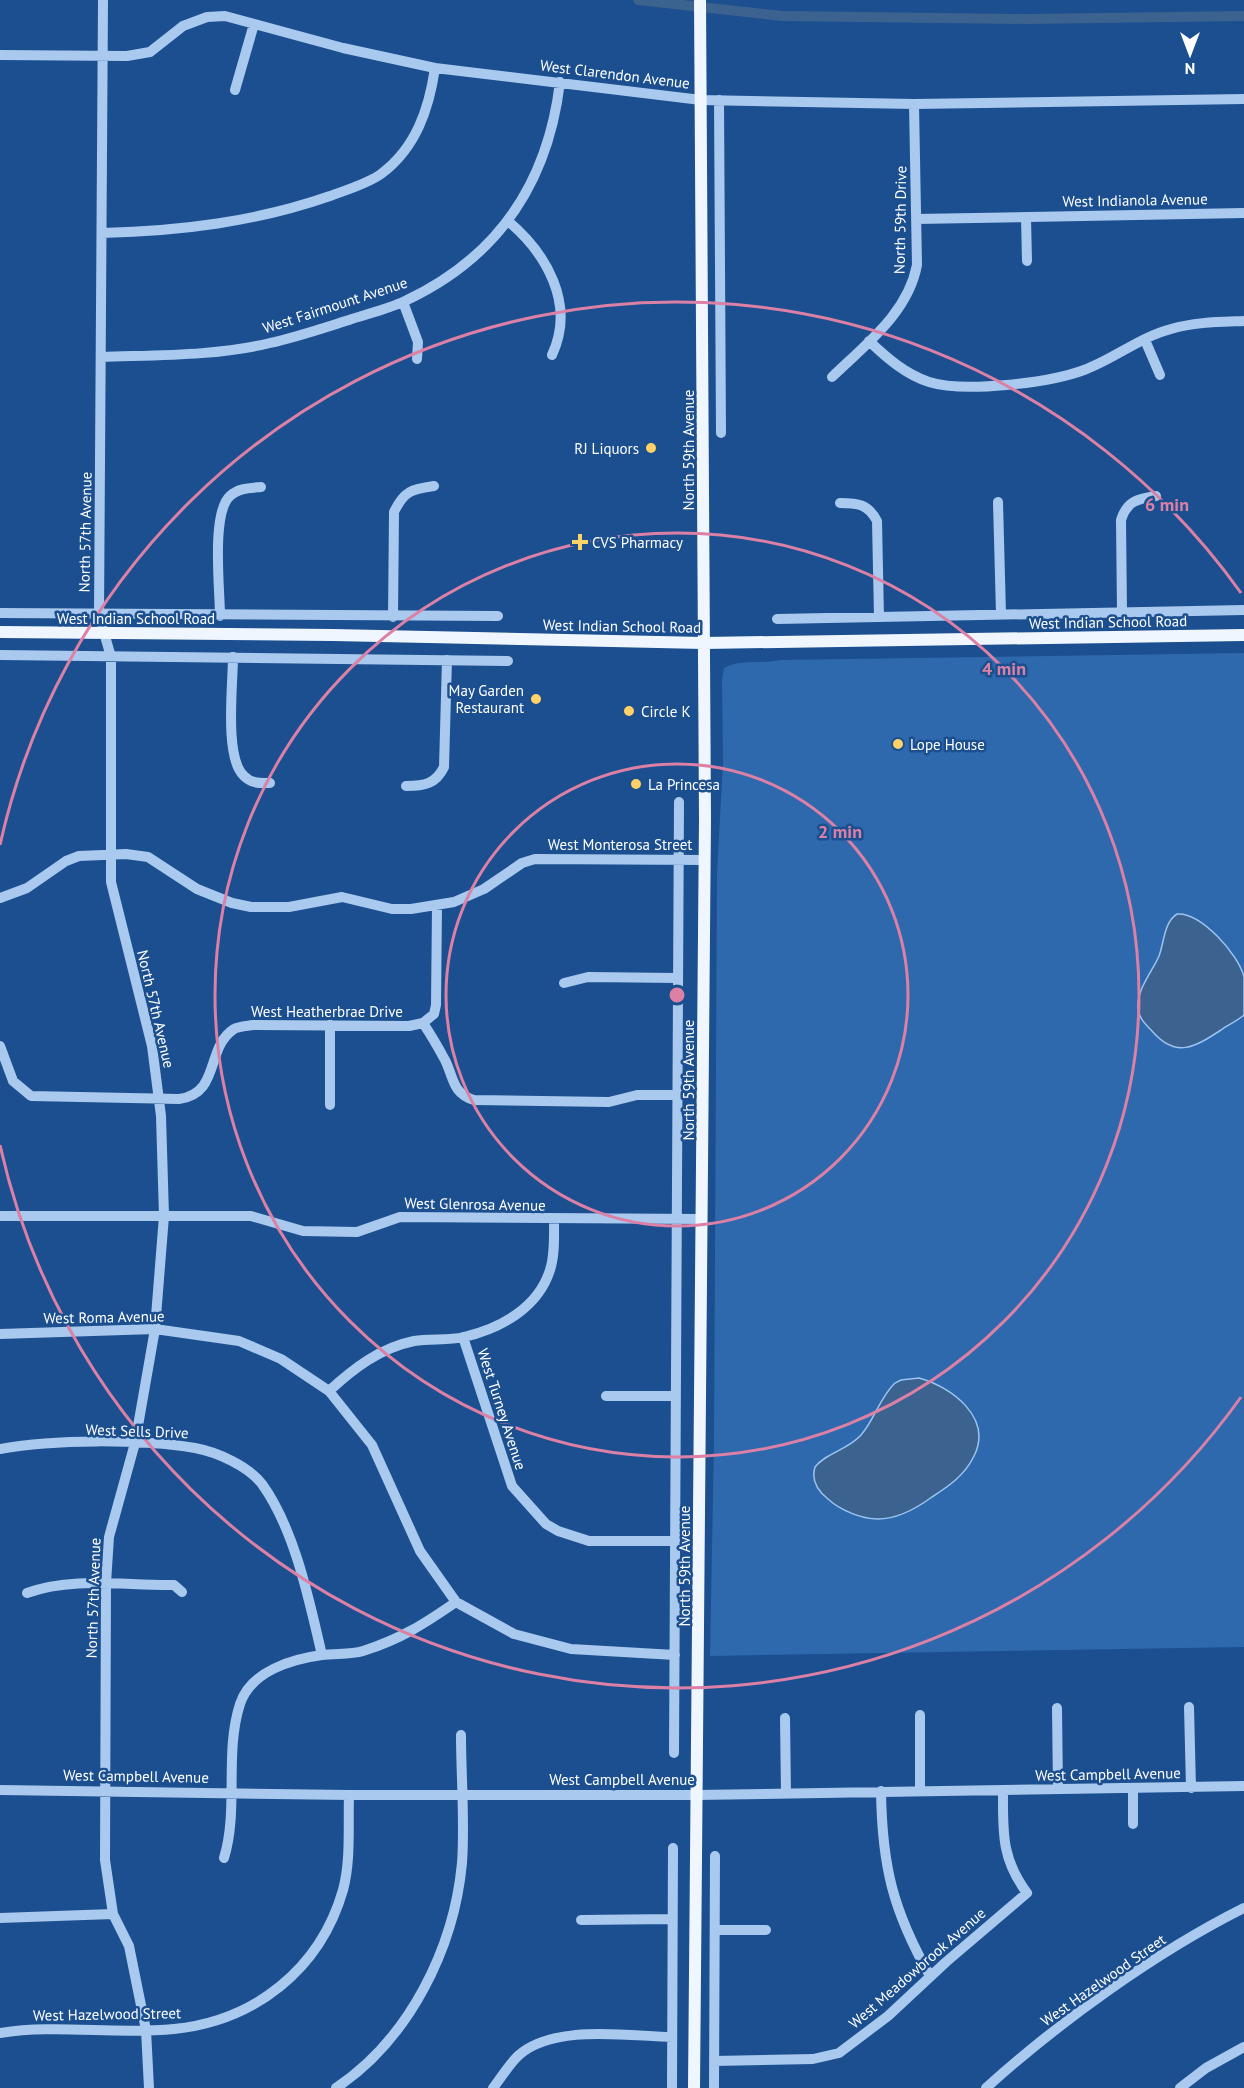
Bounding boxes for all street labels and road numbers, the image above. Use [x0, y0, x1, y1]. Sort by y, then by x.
street label: West Clarendon Avenue [539, 55, 691, 93]
street label: North 59th Drive [890, 166, 910, 274]
street label: West Indianola Avenue [1062, 189, 1208, 211]
street label: West Fairmount Avenue [260, 273, 410, 337]
street label: North 59th Avenue [679, 390, 698, 511]
street label: North 57th Avenue [74, 472, 96, 592]
street label: West Indian School Road [57, 609, 215, 628]
street label: West Indian School Road [1029, 611, 1187, 633]
street label: West Indian School Road [543, 615, 701, 637]
street label: West Monterosa Street [548, 835, 692, 854]
street label: North 57th Avenue [133, 948, 179, 1070]
street label: West Heatherbrae Drive [251, 1002, 403, 1021]
street label: North 59th Avenue [679, 1020, 698, 1141]
street label: West Glenrosa Avenue [404, 1193, 546, 1215]
street label: West Roma Avenue [43, 1306, 165, 1328]
street label: West Turney Avenue [473, 1346, 531, 1472]
street label: West Sells Drive [85, 1420, 189, 1442]
street label: North 59th Avenue [675, 1506, 694, 1627]
street label: North 57th Avenue [81, 1537, 105, 1659]
street label: West Campbell Avenue [1035, 1763, 1181, 1785]
street label: West Campbell Avenue [63, 1765, 209, 1787]
street label: West Campbell Avenue [549, 1770, 695, 1789]
street label: West Meadowbrook Avenue [845, 1903, 989, 2033]
street label: West Hazelwood Street [1037, 1930, 1169, 2030]
street label: West Hazelwood Street [33, 2003, 181, 2025]

